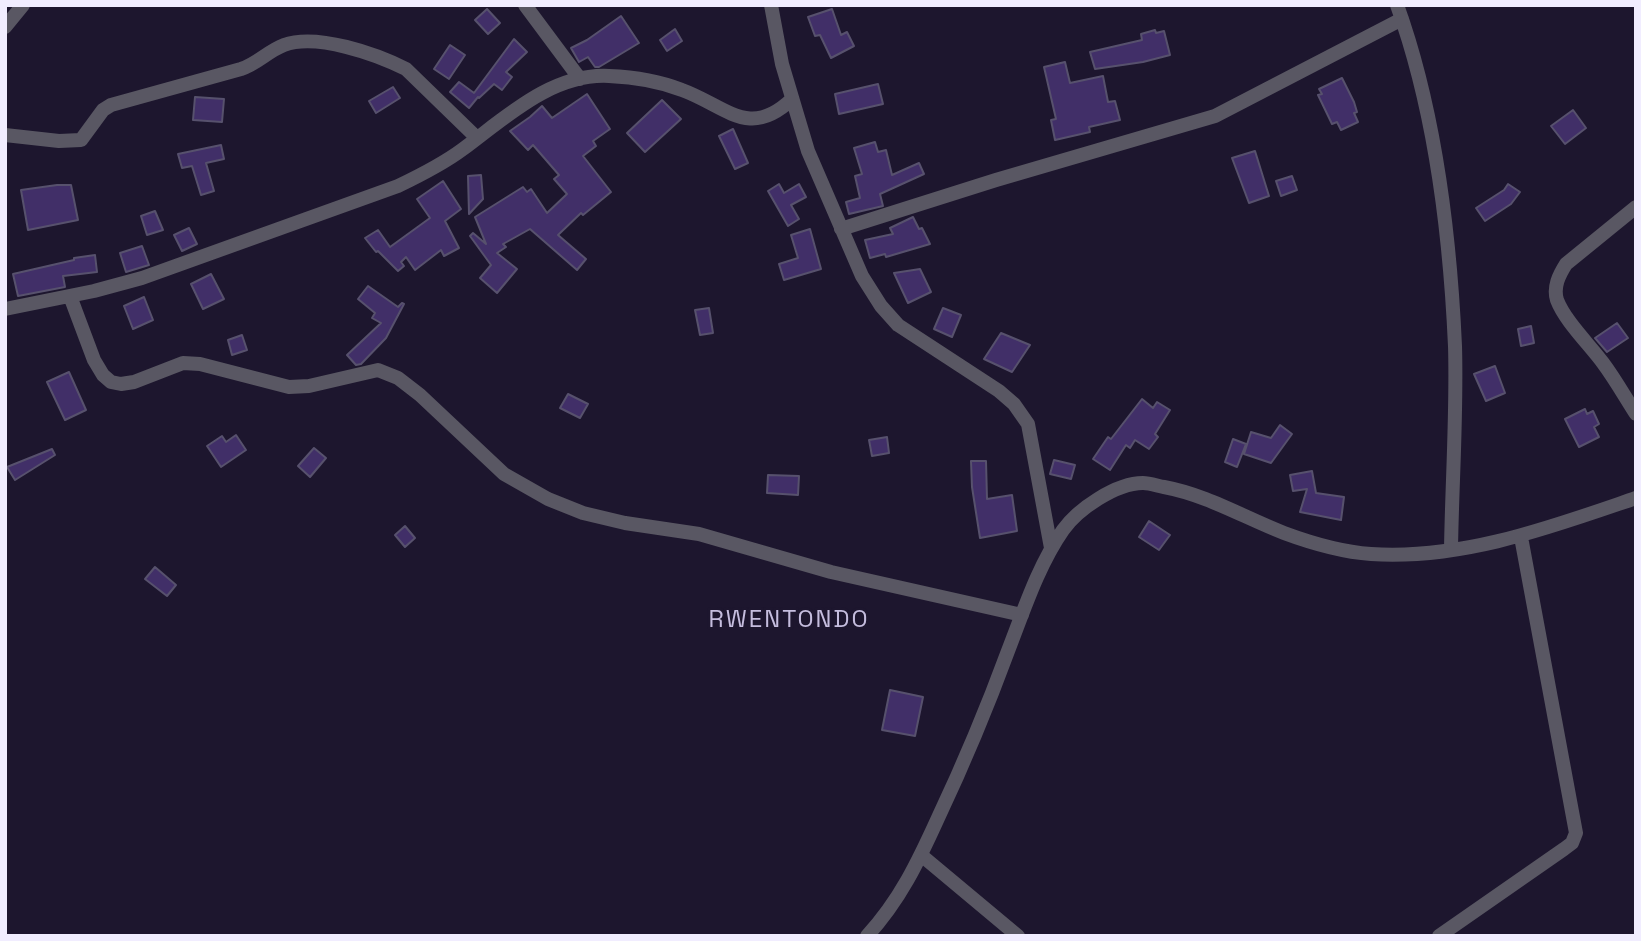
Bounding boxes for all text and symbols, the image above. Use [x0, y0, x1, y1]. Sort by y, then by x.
district label: RWENTONDO [710, 606, 868, 634]

